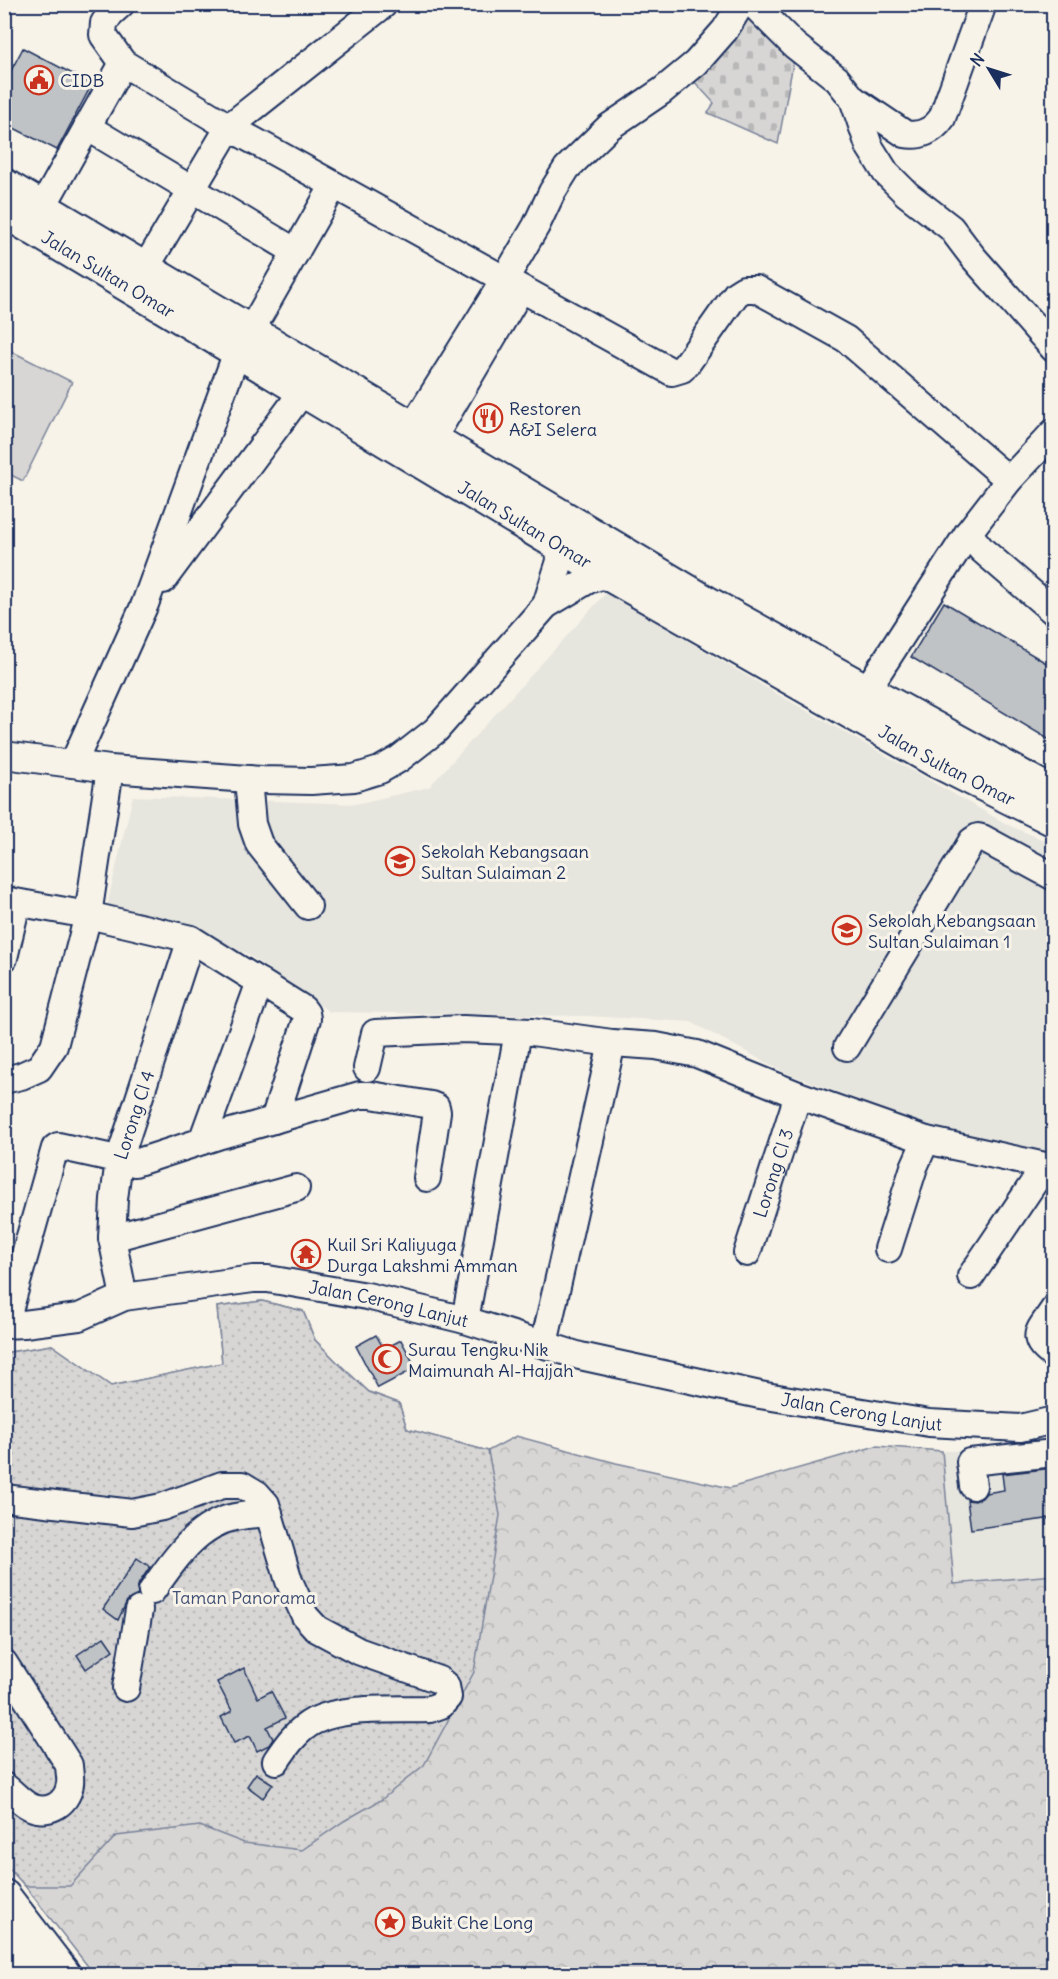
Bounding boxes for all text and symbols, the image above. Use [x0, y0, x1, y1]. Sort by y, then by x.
north arrow [959, 39, 1019, 99]
text: N [966, 49, 988, 70]
public building icon: CIDB [23, 64, 55, 96]
place label: CIDB [60, 69, 104, 92]
street label: Jalan Sultan Omar [38, 225, 180, 323]
place label: Restoren A&I Selera [509, 397, 597, 441]
restaurant icon: Restoren A&I Selera [472, 402, 504, 434]
street label: Jalan Sultan Omar [454, 475, 597, 573]
street label: Jalan Sultan Omar [875, 719, 1020, 811]
place label: Sekolah Kebangsaan Sultan Sulaiman 2 [421, 840, 589, 884]
school or university icon: Sekolah Kebangsaan Sultan Sulaiman 2 [384, 845, 416, 877]
place label: Sekolah Kebangsaan Sultan Sulaiman 1 [868, 909, 1036, 953]
school or university icon: Sekolah Kebangsaan Sultan Sulaiman 1 [831, 914, 863, 946]
street label: Lorong Cl 4 [108, 1067, 159, 1162]
street label: Lorong Cl 3 [748, 1126, 798, 1220]
place label: Kuil Sri Kaliyuga Durga Lakshmi Amman [327, 1233, 518, 1277]
temple icon: Kuil Sri Kaliyuga Durga Lakshmi Amman [290, 1238, 322, 1270]
street label: Jalan Cerong Lanjut [307, 1275, 471, 1332]
place label: Surau Tengku Nik Maimunah Al-Hajjah [408, 1338, 574, 1382]
mosque icon: Surau Tengku Nik Maimunah Al-Hajjah [371, 1343, 403, 1375]
street label: Jalan Cerong Lanjut [780, 1387, 943, 1435]
park label: Taman Panorama [172, 1586, 316, 1609]
place icon: Bukit Che Long [374, 1906, 406, 1938]
place label: Bukit Che Long [411, 1911, 533, 1934]

